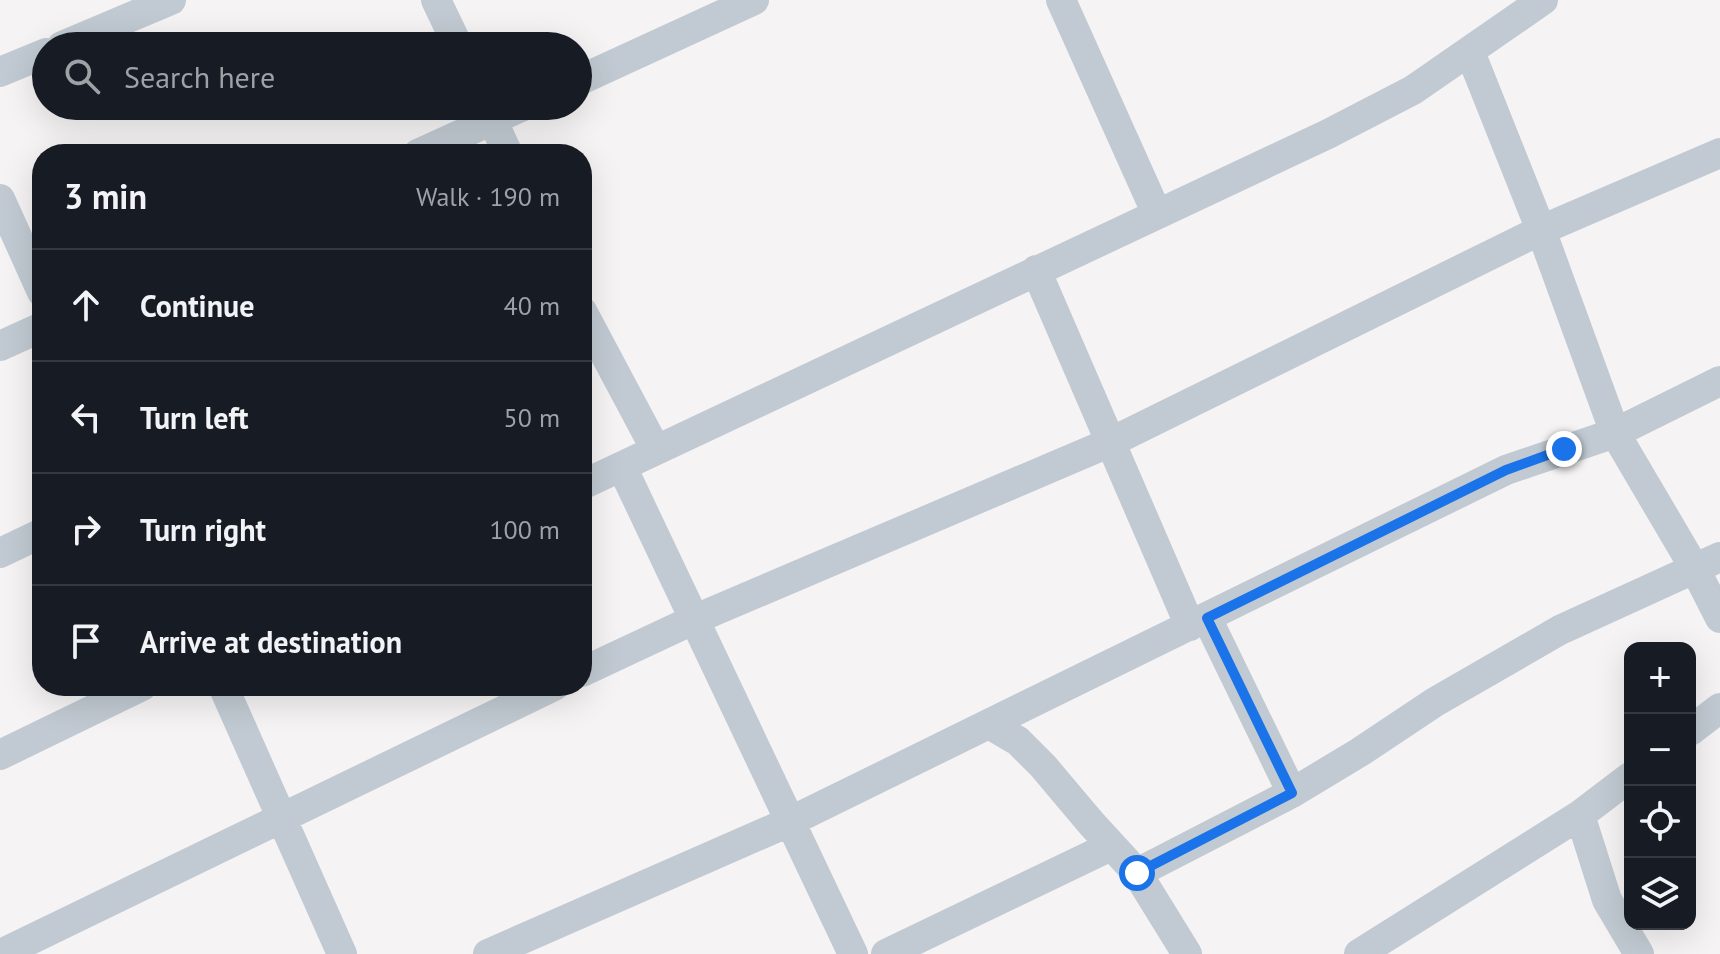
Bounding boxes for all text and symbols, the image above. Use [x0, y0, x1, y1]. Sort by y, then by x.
search box [32, 32, 592, 120]
icon: search [60, 54, 104, 98]
text: Search here [124, 57, 275, 96]
text: 3 min [64, 174, 147, 218]
text: Walk · 190 m [416, 180, 560, 213]
icon: ahead [64, 283, 108, 327]
text: Continue [140, 286, 254, 325]
text: 40 m [504, 289, 560, 322]
icon: left [64, 395, 108, 439]
text: Turn left [140, 398, 248, 437]
text: 50 m [504, 401, 560, 434]
route end [1546, 431, 1582, 467]
icon: right [64, 507, 108, 551]
text: Turn right [140, 510, 266, 549]
text: 100 m [489, 513, 560, 546]
icon: arrive [64, 619, 108, 663]
text: Arrive at destination [140, 622, 402, 661]
map controls [1624, 642, 1696, 930]
button: + [1624, 642, 1696, 714]
button: − [1624, 714, 1696, 786]
button: locate [1624, 786, 1696, 858]
route start [1119, 855, 1155, 891]
button: layers [1624, 858, 1696, 930]

